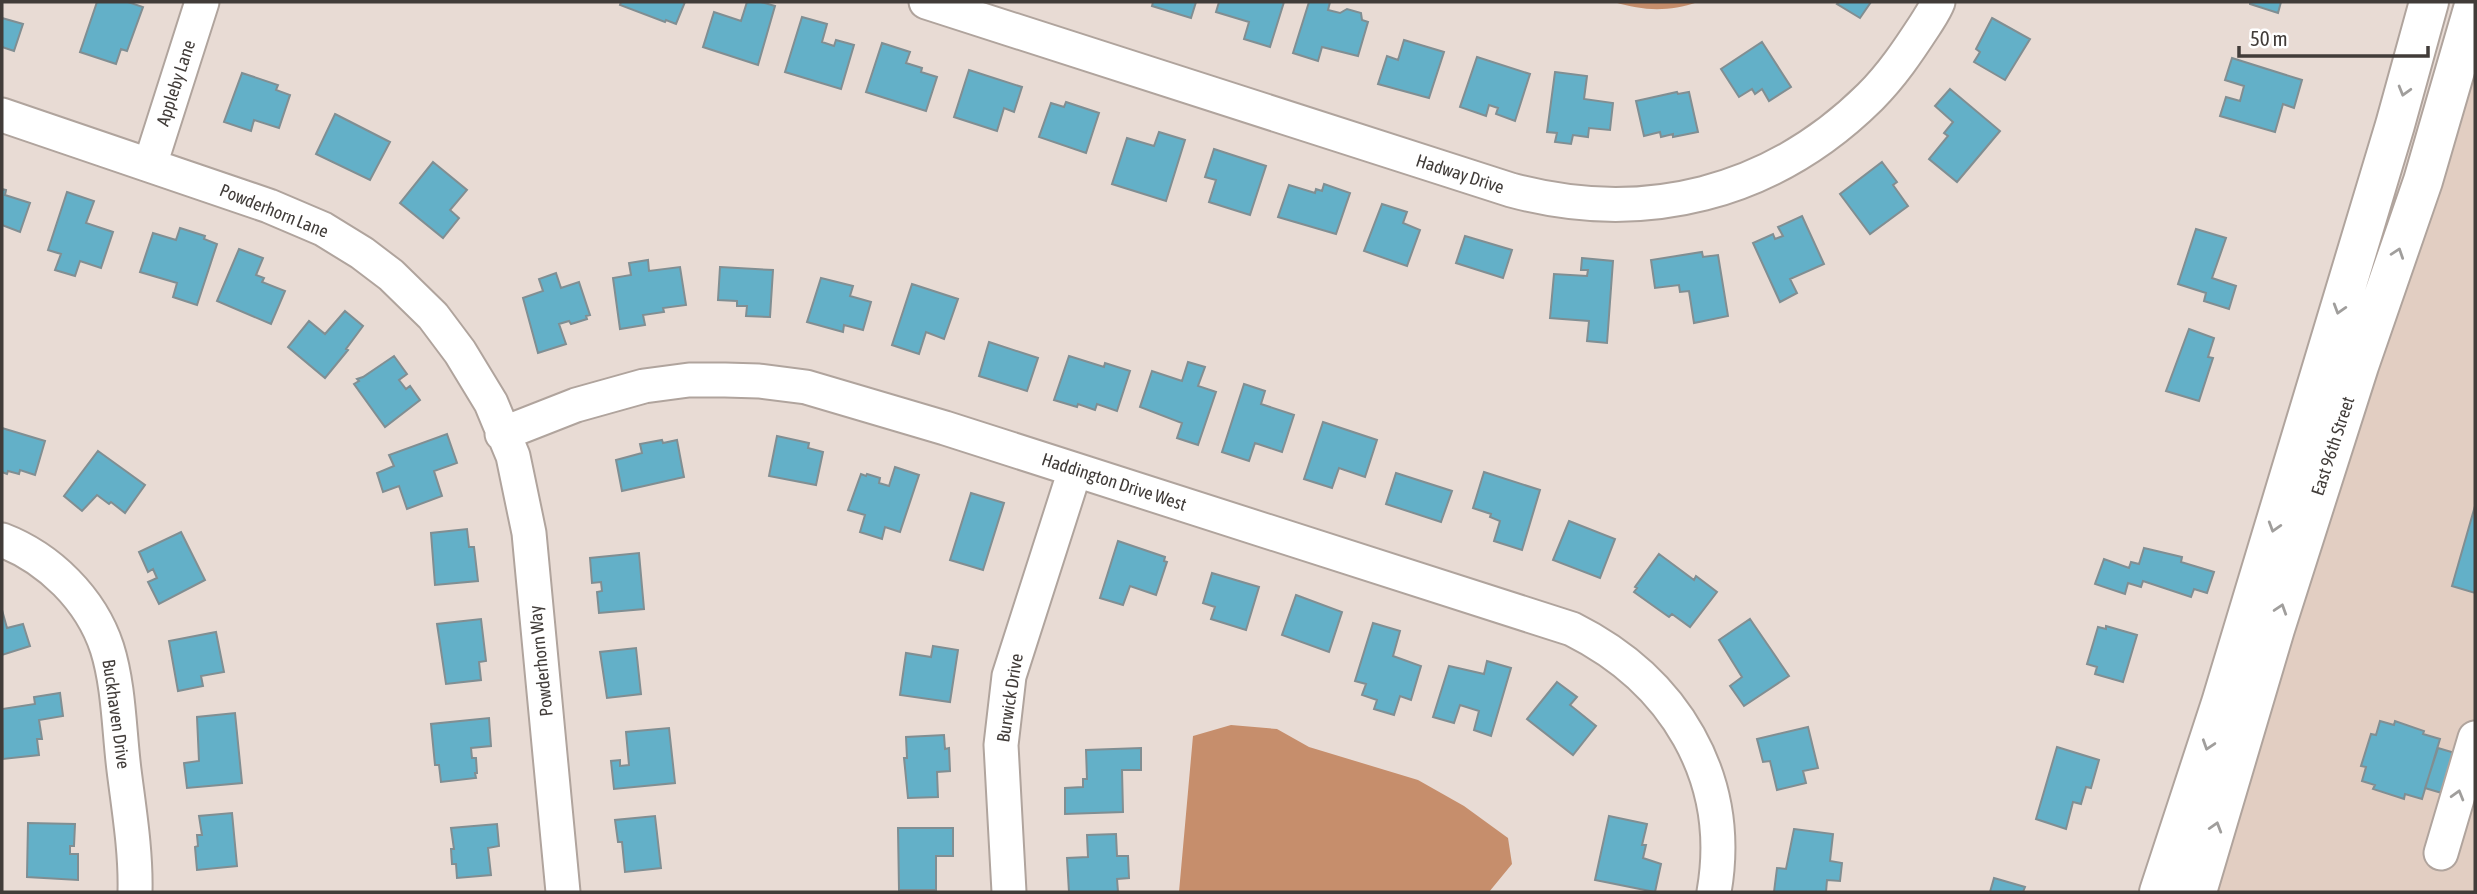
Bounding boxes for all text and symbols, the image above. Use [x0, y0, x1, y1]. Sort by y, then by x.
scale bar [2239, 14, 2428, 58]
text: 50 m [2250, 26, 2288, 50]
street label: Appleby Lane [152, 37, 199, 128]
one-way arrow [2398, 85, 2413, 97]
street label: Hadway Drive [1414, 149, 1507, 198]
street label: Powderhorn Lane [217, 179, 332, 242]
one-way arrow [2390, 248, 2404, 260]
one-way arrow [2333, 303, 2348, 315]
street label: East 96th Street [2307, 394, 2358, 498]
street label: Haddington Drive West [1039, 448, 1189, 515]
one-way arrow [2268, 521, 2283, 533]
one-way arrow [2273, 603, 2288, 615]
street label: Powderhorn Way [524, 605, 557, 718]
street label: Burwick Drive [992, 652, 1027, 744]
street label: Buckhaven Drive [98, 658, 135, 770]
one-way arrow [2201, 738, 2216, 750]
one-way arrow [2450, 789, 2465, 801]
one-way arrow [2208, 821, 2223, 833]

